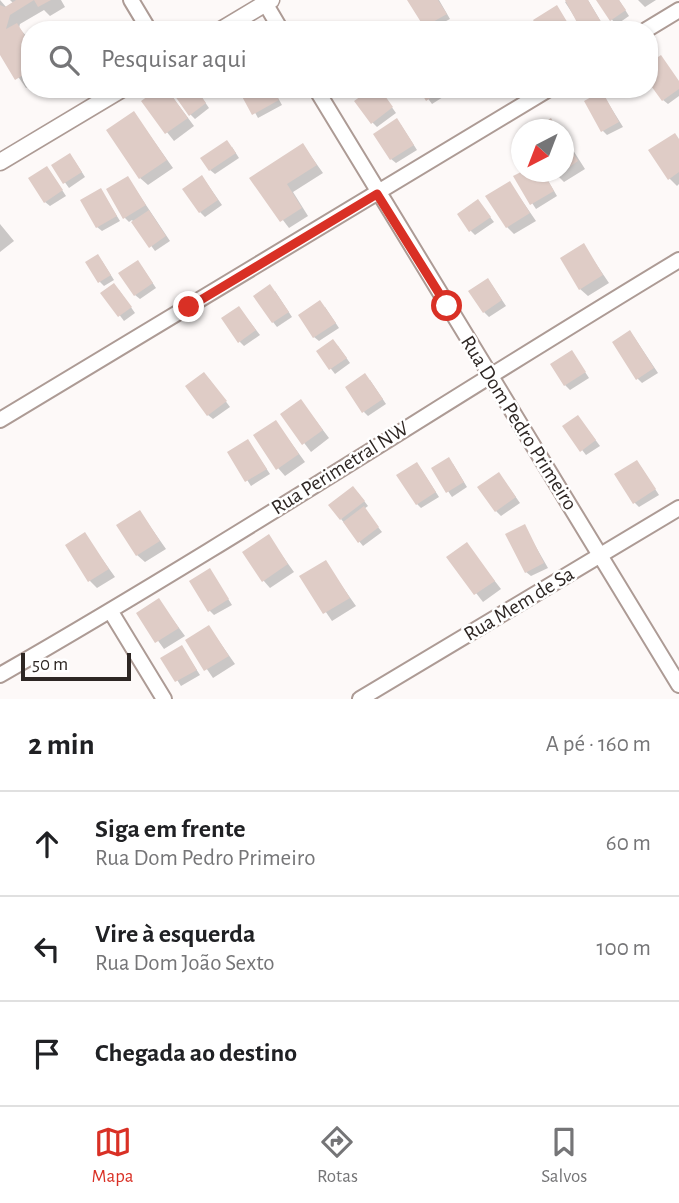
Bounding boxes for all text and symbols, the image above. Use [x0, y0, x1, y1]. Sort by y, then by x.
search box [21, 21, 658, 98]
icon: search [45, 41, 83, 79]
text: Pesquisar aqui [101, 46, 247, 72]
north arrow [511, 119, 574, 182]
route start [431, 290, 462, 321]
route end [173, 291, 204, 322]
street label: Rua Dom Pedro Primeiro [457, 332, 581, 514]
street label: Rua Perimetral NW [268, 417, 413, 519]
street label: Rua Mem de Sa [460, 563, 578, 645]
scale bar [21, 650, 131, 682]
text: 50 m [32, 655, 68, 674]
text: 2 min [28, 730, 95, 760]
text: A pé · 160 m [546, 733, 651, 756]
text: Siga em frente [95, 816, 246, 842]
icon: ahead [28, 825, 66, 863]
text: 60 m [606, 832, 651, 855]
text: Rua Dom Pedro Primeiro [95, 847, 315, 870]
text: Vire à esquerda [95, 921, 256, 947]
icon: left [28, 930, 66, 968]
text: 100 m [597, 937, 651, 960]
text: Rua Dom João Sexto [95, 952, 275, 975]
icon: arrive [28, 1035, 66, 1073]
text: Chegada ao destino [95, 1040, 297, 1066]
tab: Mapa [92, 1123, 134, 1188]
tab: Rotas [317, 1123, 358, 1188]
tab: Salvos [541, 1123, 587, 1188]

